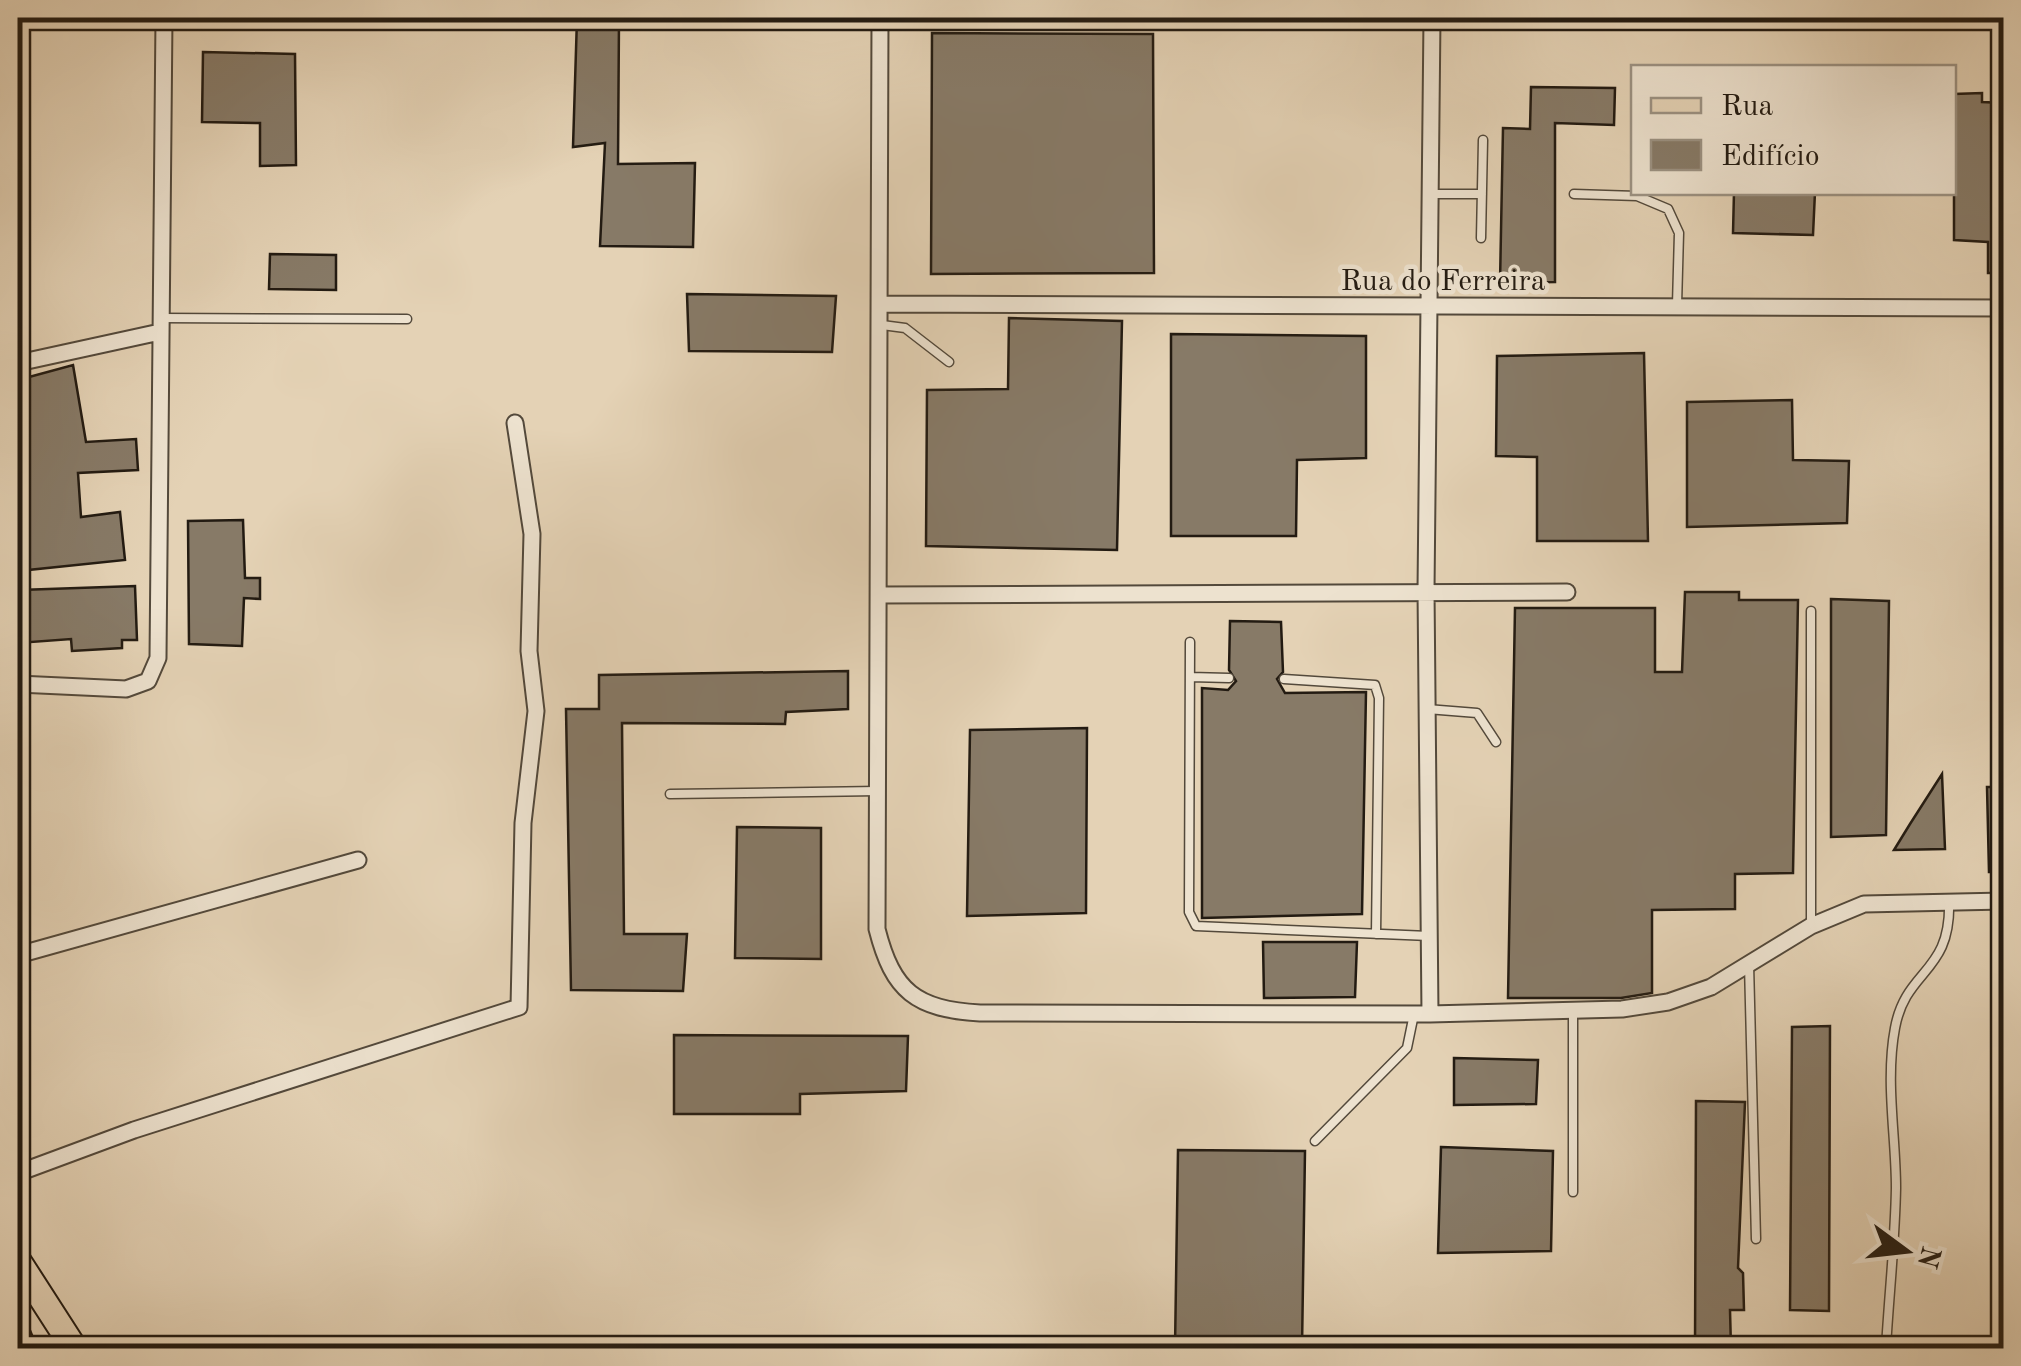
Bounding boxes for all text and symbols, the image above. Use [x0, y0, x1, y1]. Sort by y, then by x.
legend [1631, 65, 1956, 195]
text: Rua [1721, 92, 1774, 122]
text: Edifício [1721, 142, 1820, 172]
street label: Rua do Ferreira [1340, 267, 1546, 297]
north arrow [1856, 1201, 1956, 1301]
text: N [1911, 1243, 1944, 1271]

